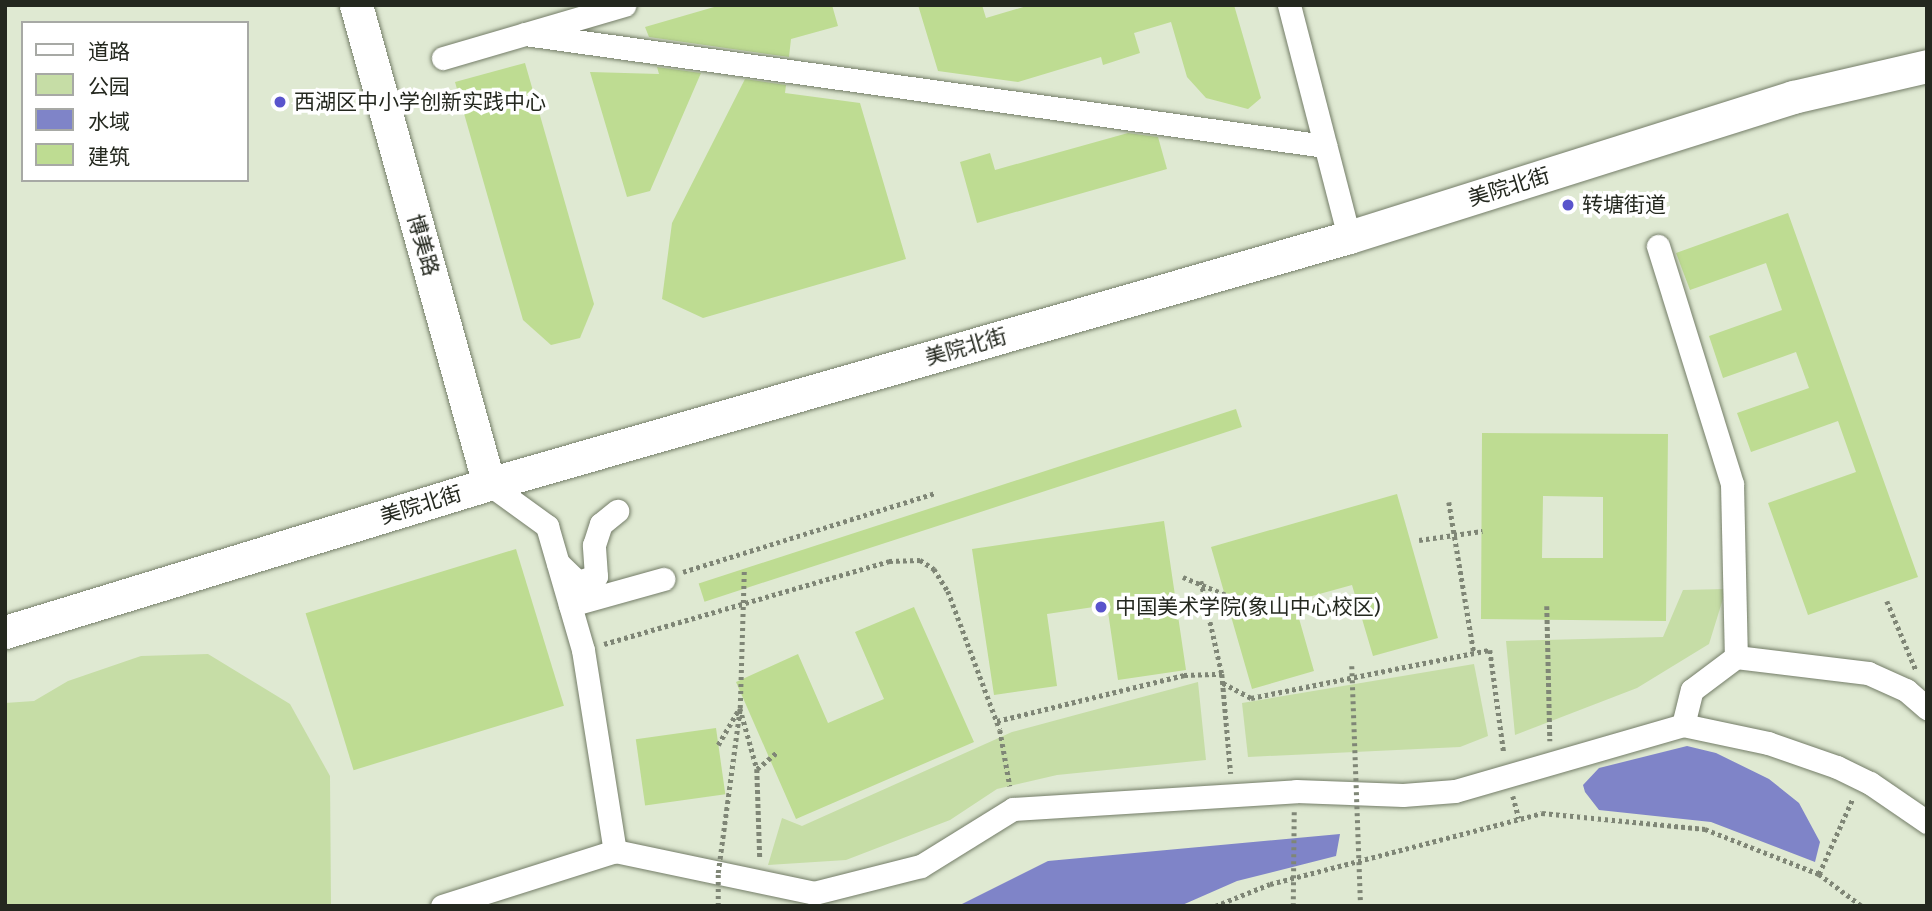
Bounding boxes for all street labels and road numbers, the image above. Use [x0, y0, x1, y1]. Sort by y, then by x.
street label: 美院北街 [1465, 163, 1553, 211]
street label: 博美路 [402, 211, 444, 279]
street label: 美院北街 [922, 323, 1010, 371]
street label: 美院北街 [377, 481, 465, 529]

